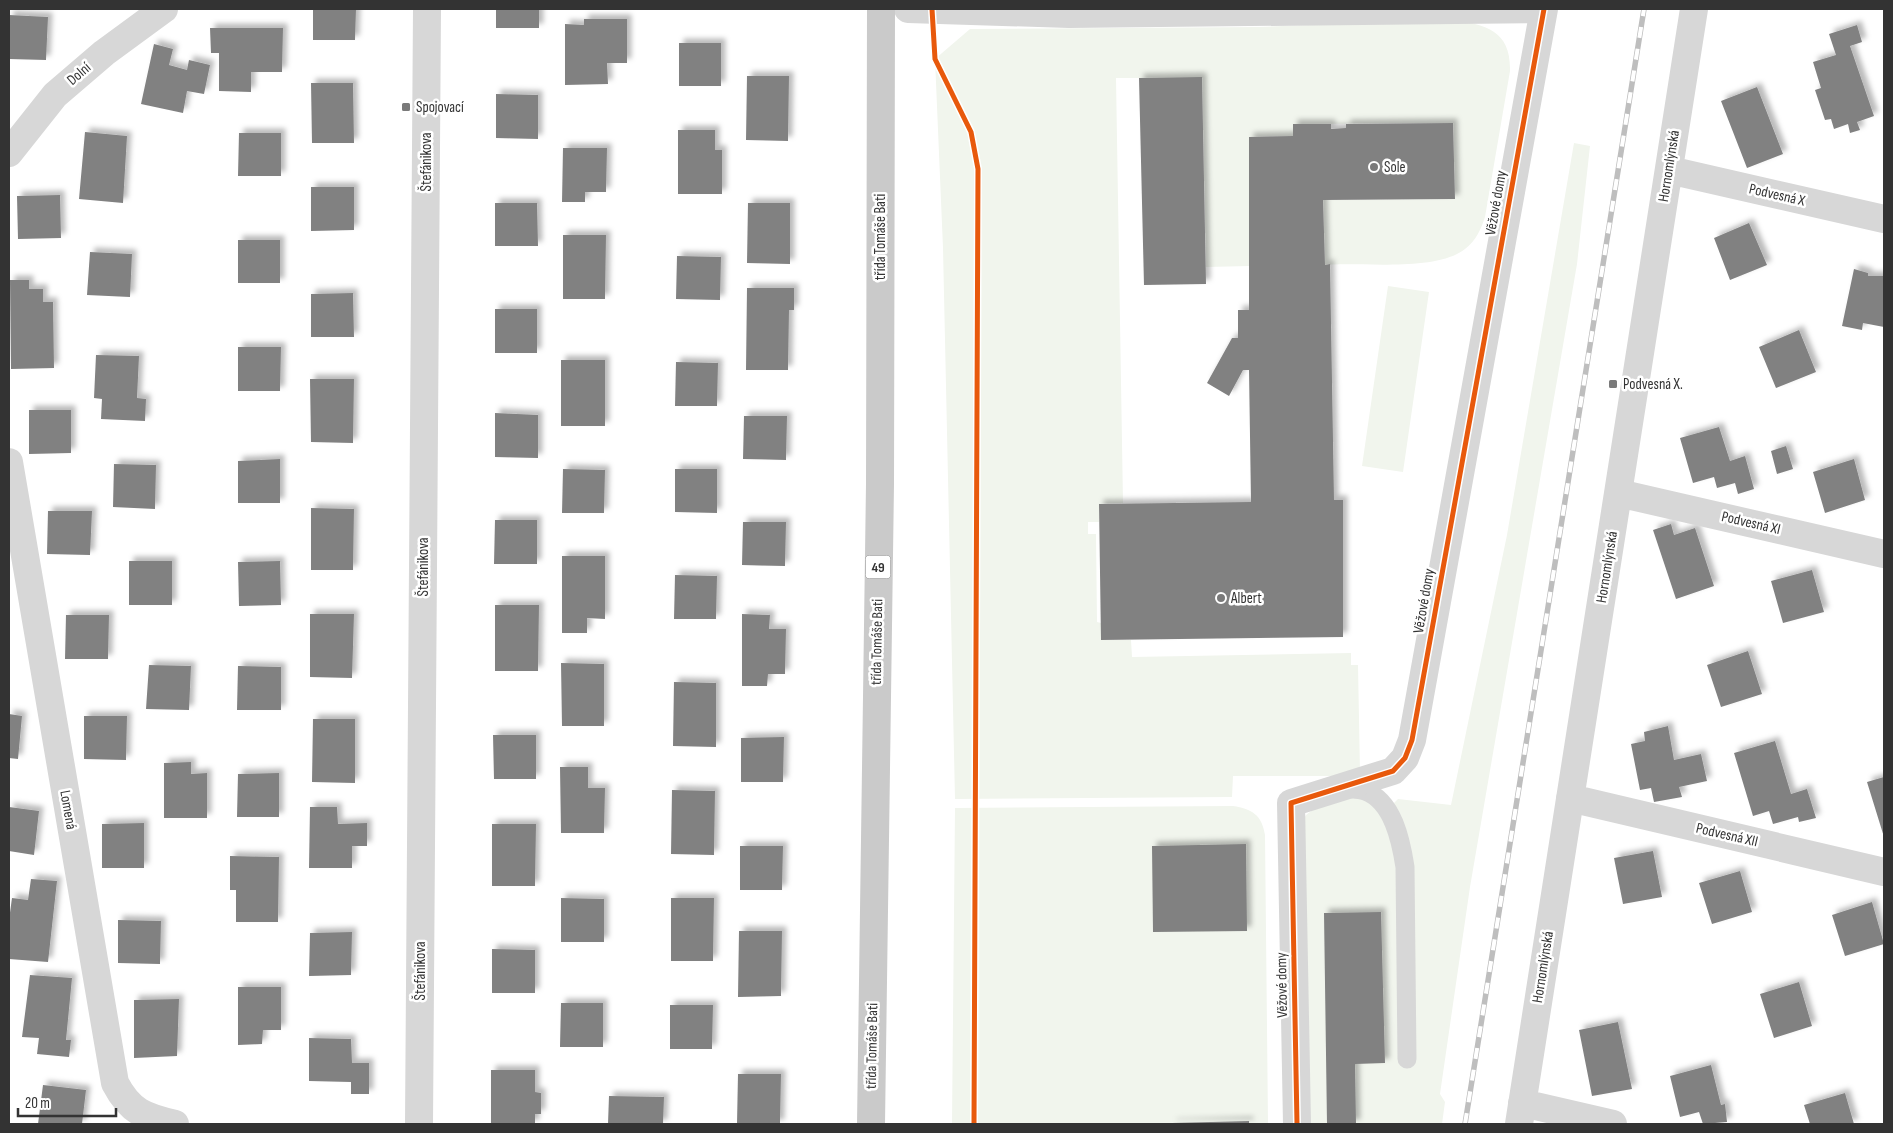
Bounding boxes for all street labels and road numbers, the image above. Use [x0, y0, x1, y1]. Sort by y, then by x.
street label: Dolní [63, 58, 95, 90]
street label: Hornomlýnská [1654, 129, 1684, 203]
street label: Štefánikova [417, 132, 436, 192]
street label: Věžové domy [1481, 169, 1511, 237]
street label: Podvesná X [1747, 179, 1807, 211]
street label: třída Tomáše Bati [871, 194, 890, 280]
street label: Podvesná XI [1720, 507, 1782, 539]
street label: Hornomlýnská [1592, 530, 1622, 604]
street label: Štefánikova [414, 537, 433, 597]
road number: 49 [866, 556, 890, 578]
street label: Věžové domy [1409, 567, 1439, 635]
street label: třída Tomáše Bati [867, 598, 887, 685]
street label: Lomená [55, 789, 81, 831]
street label: Podvesná XII [1694, 819, 1760, 851]
street label: Hornomlýnská [1528, 930, 1558, 1004]
street label: Štefánikova [411, 941, 430, 1001]
street label: Věžové domy [1272, 952, 1292, 1018]
street label: třída Tomáše Bati [862, 1002, 882, 1089]

